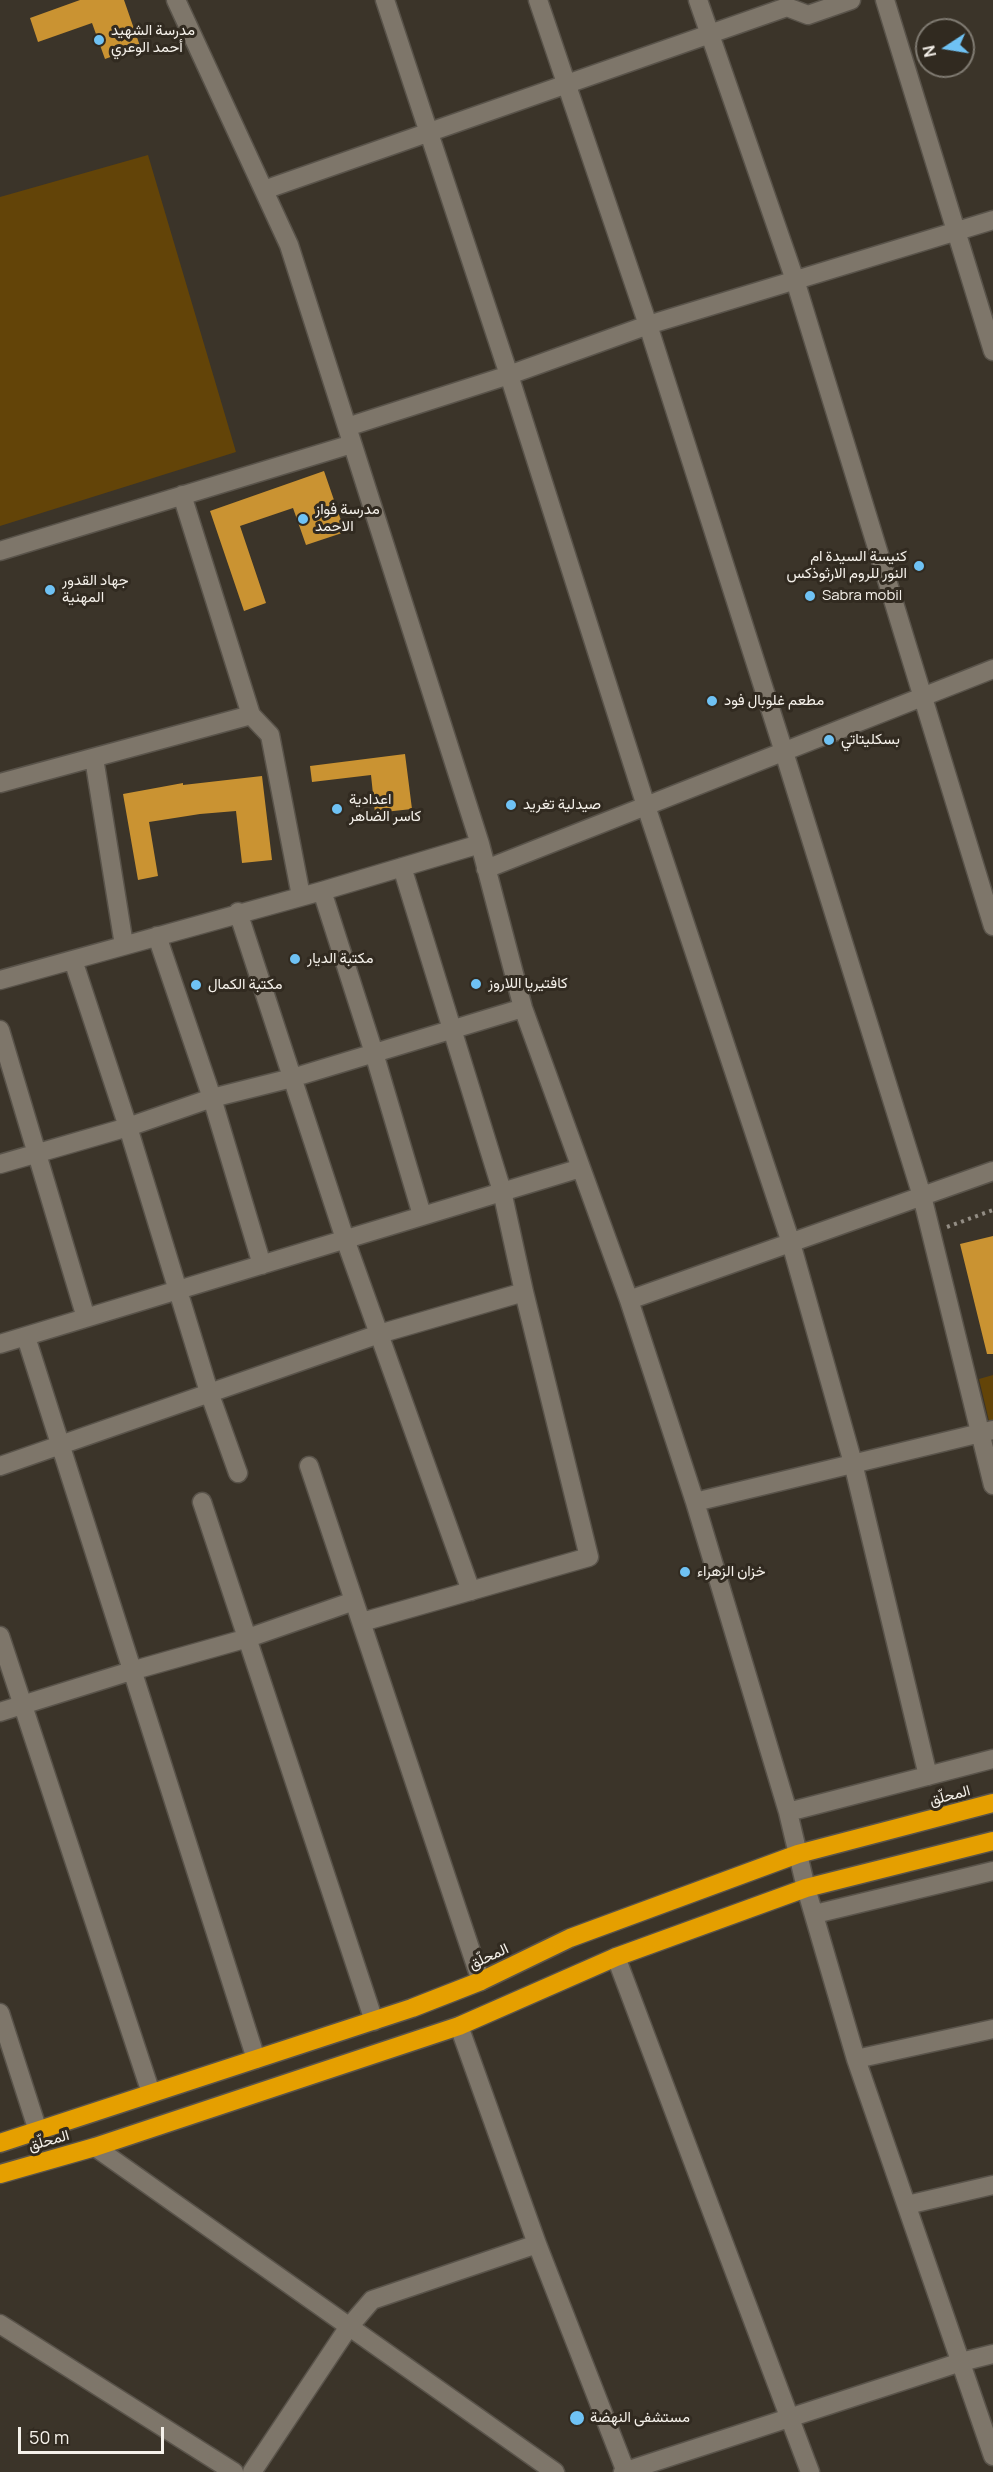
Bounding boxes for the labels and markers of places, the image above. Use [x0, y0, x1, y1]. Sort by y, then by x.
place label: مدرسة الشهيد أحمد الوعري [111, 22, 195, 57]
marker: مدرسة الشهيد أحمد الوعري [92, 33, 106, 47]
place label: مدرسة فواز الاحمد [315, 501, 380, 536]
marker: مدرسة فواز الاحمد [296, 512, 310, 526]
place label: كنيسة السيدة ام النور للروم الارثوذكس [786, 548, 907, 583]
marker: كنيسة السيدة ام النور للروم الارثوذكس [912, 559, 926, 573]
place label: جهاد القدور المهنية [62, 572, 129, 607]
marker: جهاد القدور المهنية [43, 583, 57, 597]
place label: Sabra mobil [822, 587, 902, 605]
marker: Sabra mobil [803, 589, 817, 603]
place label: مطعم غلوبال فود [724, 692, 824, 710]
marker: مطعم غلوبال فود [705, 694, 719, 708]
place label: بسكليتاتي [841, 731, 900, 749]
marker: بسكليتاتي [822, 733, 836, 747]
place label: اعدادية كاسر الضاهر [349, 791, 421, 826]
place label: صيدلية تغريد [523, 796, 601, 814]
marker: صيدلية تغريد [504, 798, 518, 812]
marker: اعدادية كاسر الضاهر [330, 802, 344, 816]
place label: مكتبة الديار [307, 950, 374, 968]
marker: مكتبة الديار [288, 952, 302, 966]
place label: كافتيريا اللاروز [488, 975, 568, 993]
place label: مكتبة الكمال [208, 976, 283, 994]
marker: كافتيريا اللاروز [469, 977, 483, 991]
marker: مكتبة الكمال [189, 978, 203, 992]
place label: خزان الزهراء [697, 1563, 766, 1581]
marker: خزان الزهراء [678, 1565, 692, 1579]
marker: مستشفى النهضة [568, 2409, 586, 2427]
place label: مستشفى النهضة [590, 2409, 690, 2427]

